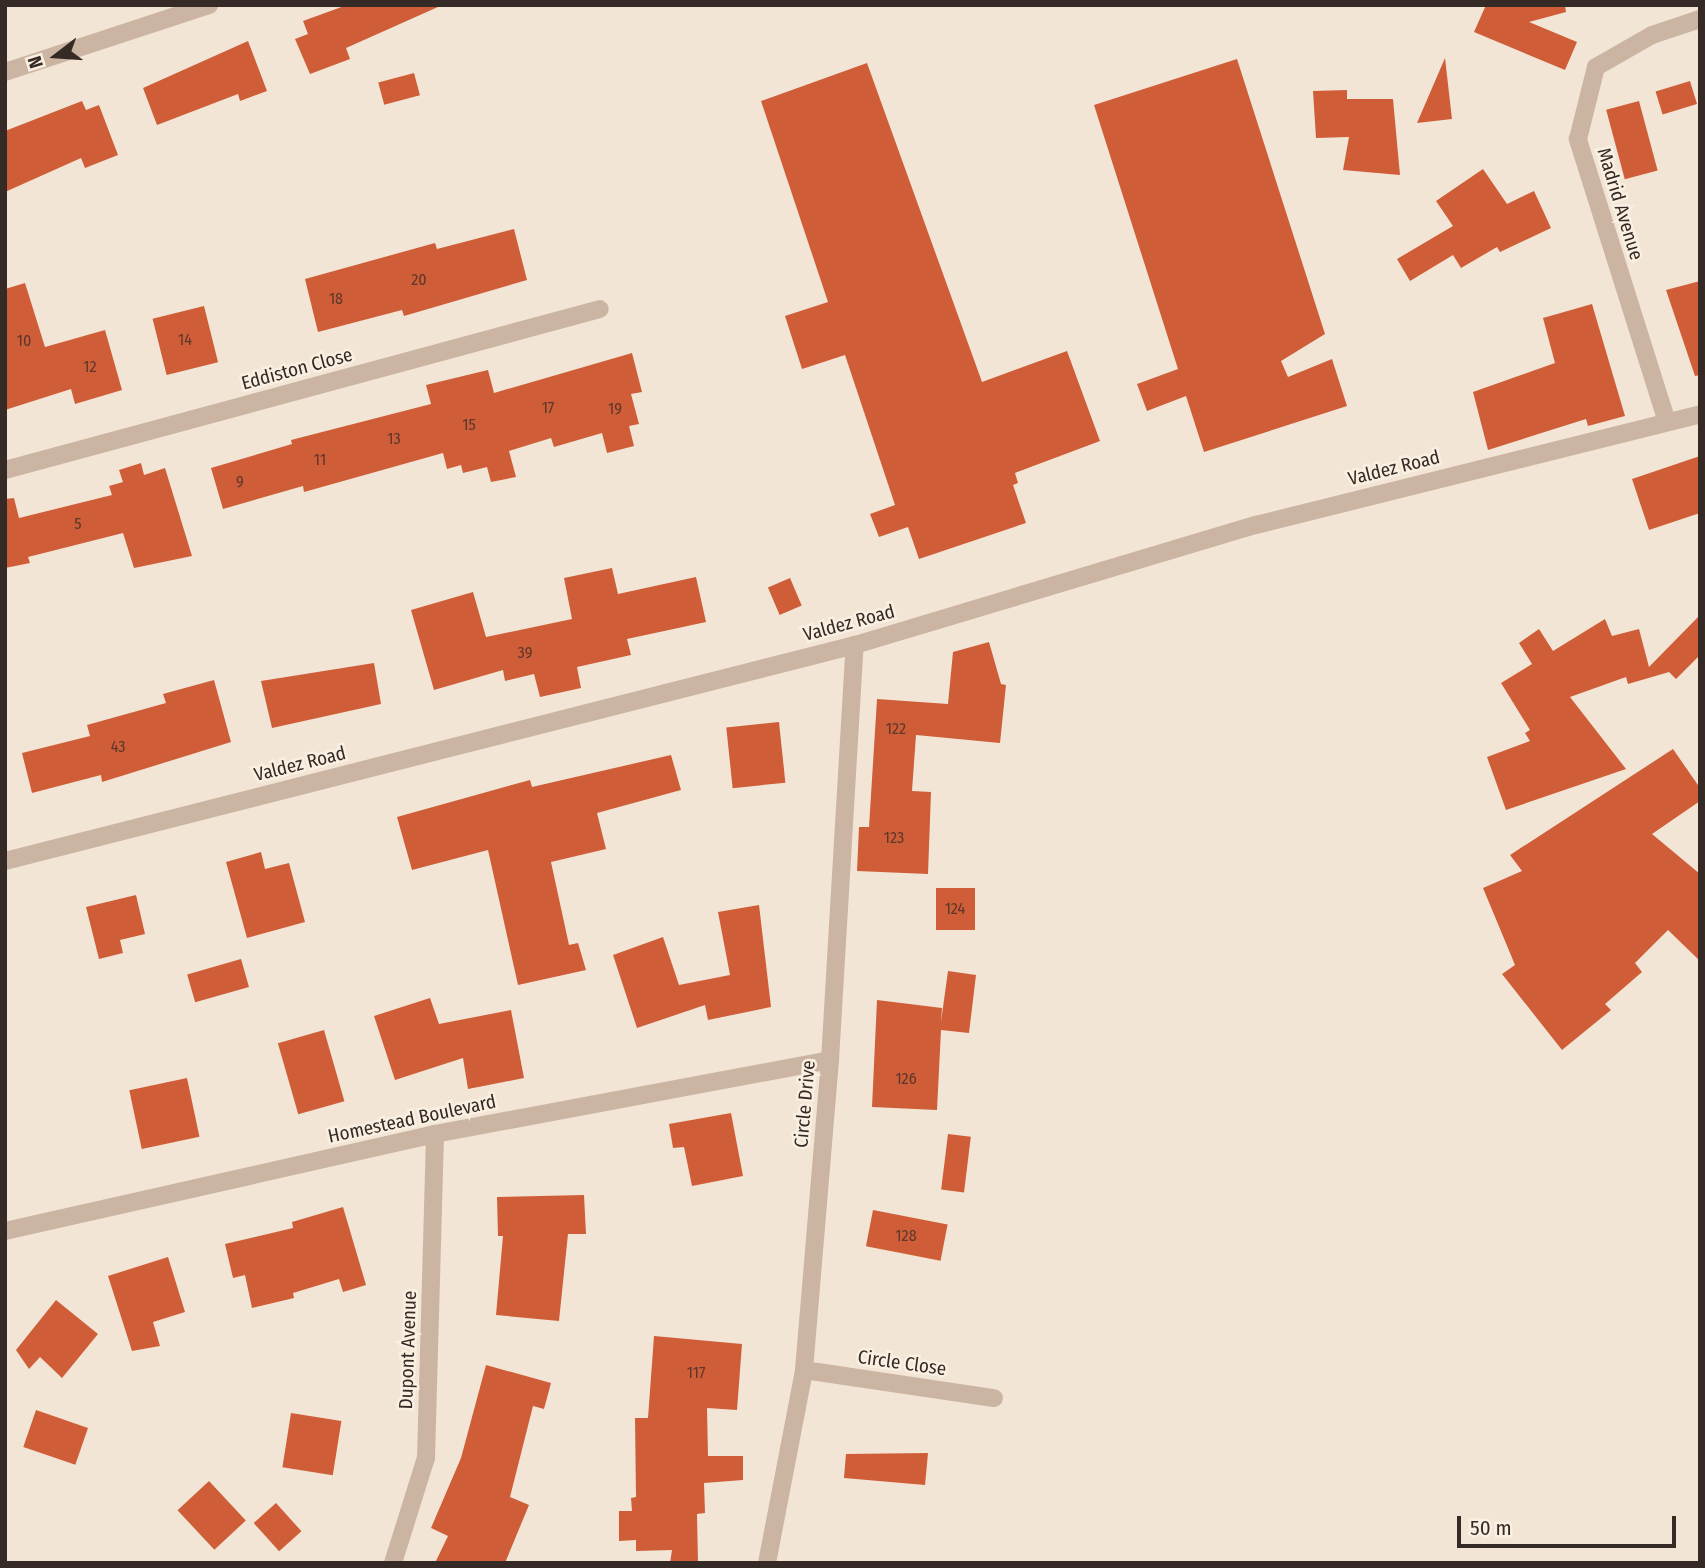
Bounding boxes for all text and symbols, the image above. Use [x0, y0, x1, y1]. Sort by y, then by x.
north arrow [21, 21, 91, 91]
text: N [23, 53, 48, 71]
street label: Madrid Avenue [1592, 145, 1648, 263]
house number: 20 [411, 270, 427, 290]
house number: 18 [329, 289, 343, 309]
house number: 14 [178, 330, 192, 350]
house number: 10 [17, 331, 31, 351]
street label: Eddiston Close [239, 343, 355, 395]
house number: 12 [83, 357, 97, 377]
house number: 17 [542, 398, 554, 418]
house number: 19 [608, 399, 622, 419]
house number: 15 [462, 415, 476, 435]
house number: 13 [387, 429, 401, 449]
street label: Valdez Road [1346, 446, 1442, 490]
house number: 11 [314, 450, 326, 470]
house number: 9 [236, 472, 244, 492]
house number: 5 [74, 514, 82, 534]
street label: Valdez Road [801, 600, 897, 646]
house number: 39 [518, 643, 532, 663]
house number: 122 [886, 719, 906, 739]
house number: 43 [111, 737, 125, 757]
street label: Valdez Road [252, 742, 348, 786]
house number: 123 [884, 828, 904, 848]
house number: 124 [945, 899, 965, 919]
street label: Circle Drive [790, 1059, 820, 1149]
house number: 126 [895, 1069, 917, 1089]
street label: Homestead Boulevard [326, 1090, 498, 1148]
house number: 128 [895, 1226, 917, 1246]
street label: Dupont Avenue [395, 1290, 421, 1410]
street label: Circle Close [856, 1345, 948, 1381]
house number: 117 [687, 1363, 705, 1383]
scale bar [1460, 1502, 1679, 1546]
text: 50 m [1470, 1515, 1512, 1541]

